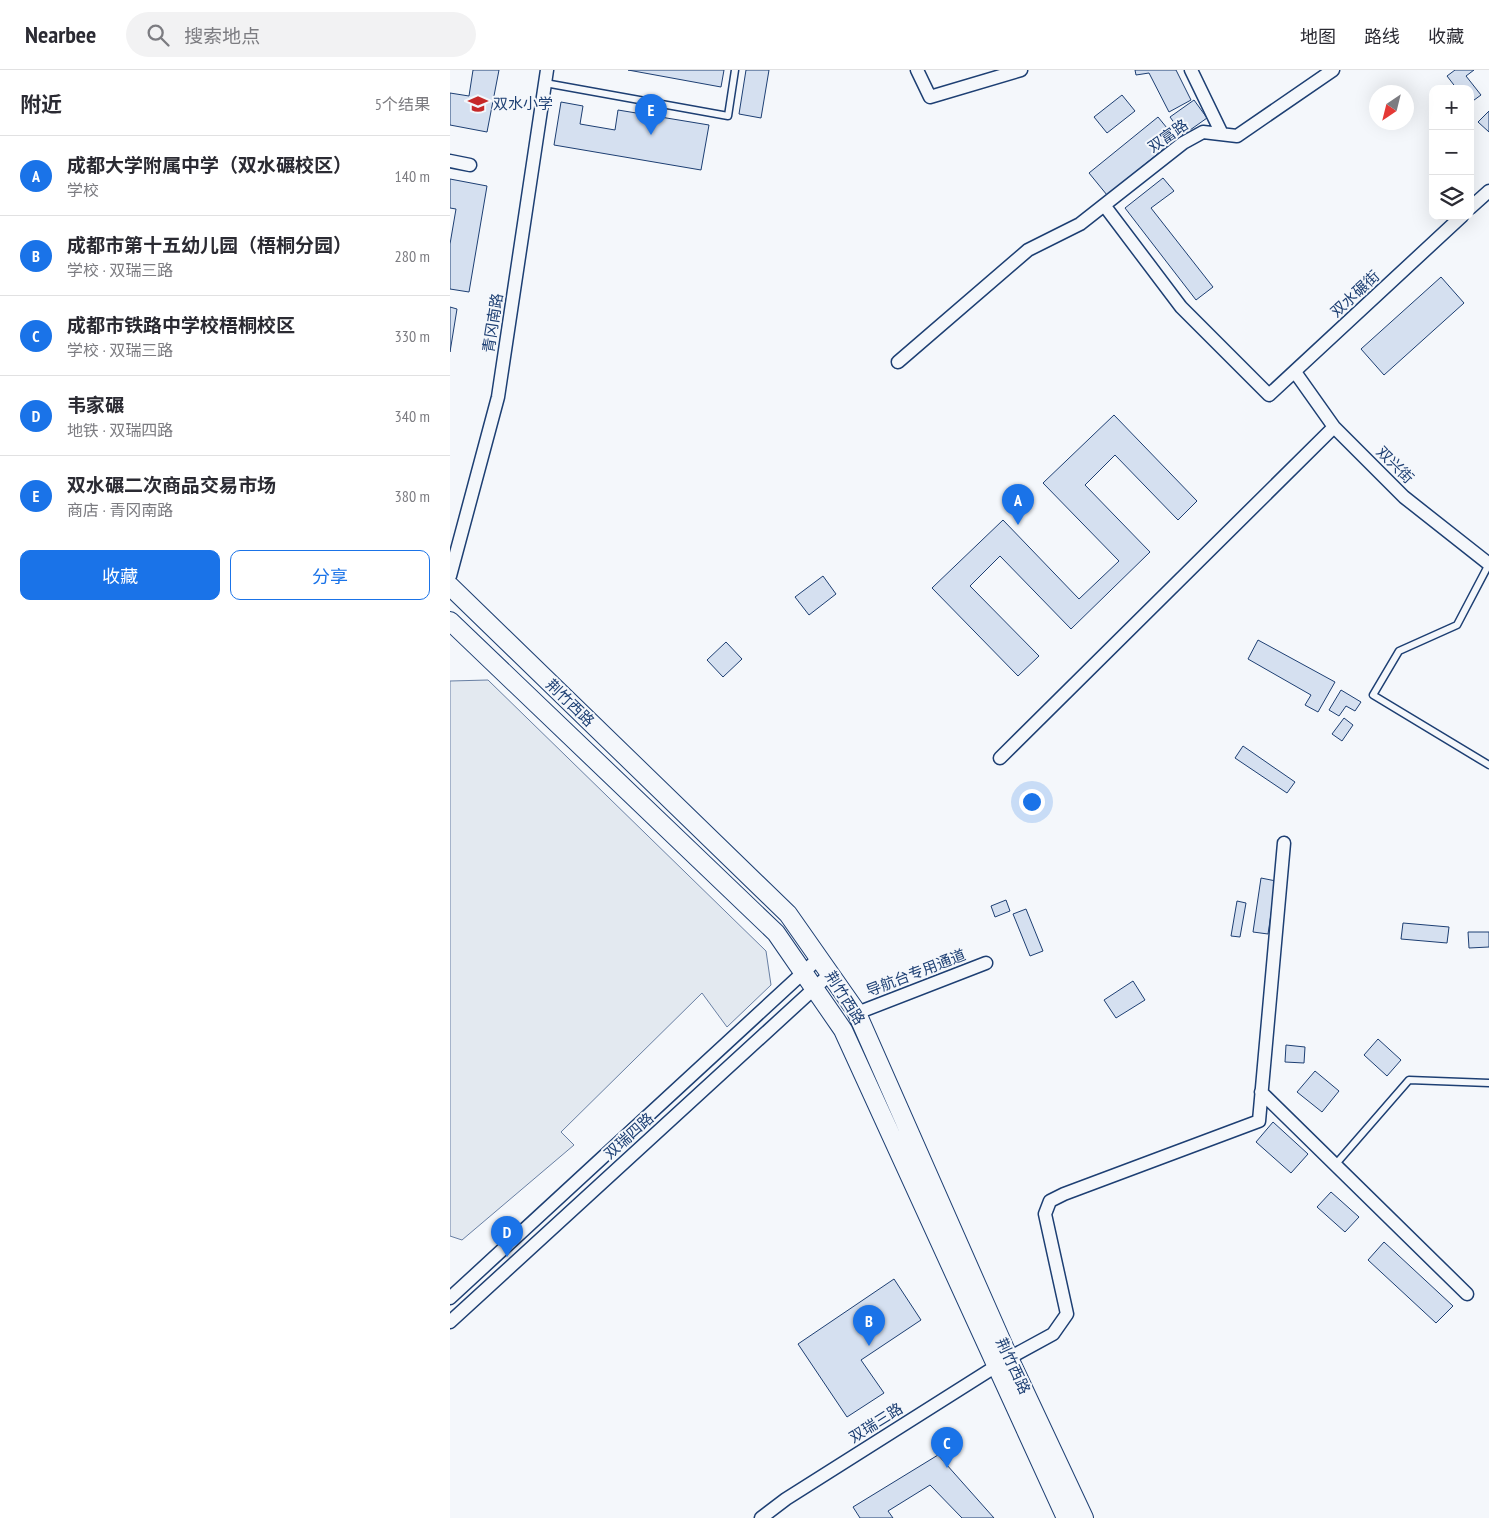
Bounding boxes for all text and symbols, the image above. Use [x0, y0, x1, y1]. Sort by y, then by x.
search box [126, 12, 476, 57]
text: Nearbee [25, 19, 96, 50]
icon: search [144, 21, 172, 49]
text: 搜索地点 [184, 24, 260, 48]
text: 地图 [1300, 25, 1336, 48]
text: 路线 [1364, 25, 1400, 48]
text: 收藏 [1428, 25, 1464, 48]
north arrow [1369, 85, 1414, 130]
map controls [1429, 85, 1474, 220]
button: + [1429, 85, 1474, 130]
text: 附近 [20, 91, 62, 118]
school or university icon: 双水小学 [467, 93, 489, 115]
text: 5个结果 [375, 94, 430, 114]
place label: 双水小学 [493, 94, 553, 113]
pin: E [635, 94, 667, 135]
street label: 双富路 [1144, 115, 1192, 156]
button: − [1429, 130, 1474, 175]
text: 成都大学附属中学（双水碾校区） [67, 153, 352, 177]
text: A [32, 166, 40, 186]
text: 140 m [395, 166, 430, 186]
button: layers [1429, 175, 1474, 220]
text: 学校 [67, 180, 99, 200]
text: 成都市第十五幼儿园（梧桐分园） [67, 233, 352, 257]
text: B [32, 246, 40, 266]
text: 280 m [395, 246, 430, 266]
text: 学校 · 双瑞三路 [67, 260, 173, 280]
street label: 双水碾街 [1326, 266, 1383, 321]
street label: 青冈南路 [478, 292, 507, 354]
text: 成都市铁路中学校梧桐校区 [67, 313, 295, 337]
text: C [32, 326, 40, 346]
text: 330 m [395, 326, 430, 346]
text: 学校 · 双瑞三路 [67, 340, 173, 360]
text: 韦家碾 [67, 393, 124, 417]
text: D [32, 406, 40, 426]
text: 340 m [395, 406, 430, 426]
text: 地铁 · 双瑞四路 [67, 420, 173, 440]
street label: 双兴街 [1373, 442, 1418, 487]
text: 双水碾二次商品交易市场 [67, 473, 276, 497]
pin: A [1002, 484, 1034, 525]
text: E [33, 486, 39, 506]
text: 380 m [395, 486, 430, 506]
text: 商店 · 青冈南路 [67, 500, 173, 520]
button: 收藏 [20, 550, 220, 600]
button: 分享 [230, 550, 430, 600]
street label: 荆竹西路 [542, 675, 599, 730]
your location [1019, 789, 1045, 815]
street label: 导航台专用通道 [863, 945, 968, 1000]
street label: 荆竹西路 [821, 967, 869, 1028]
street label: 双瑞四路 [600, 1108, 657, 1163]
pin: D [491, 1216, 523, 1257]
pin: B [853, 1305, 885, 1346]
street label: 荆竹西路 [992, 1335, 1035, 1397]
street label: 双瑞三路 [845, 1399, 906, 1447]
pin: C [931, 1427, 963, 1468]

